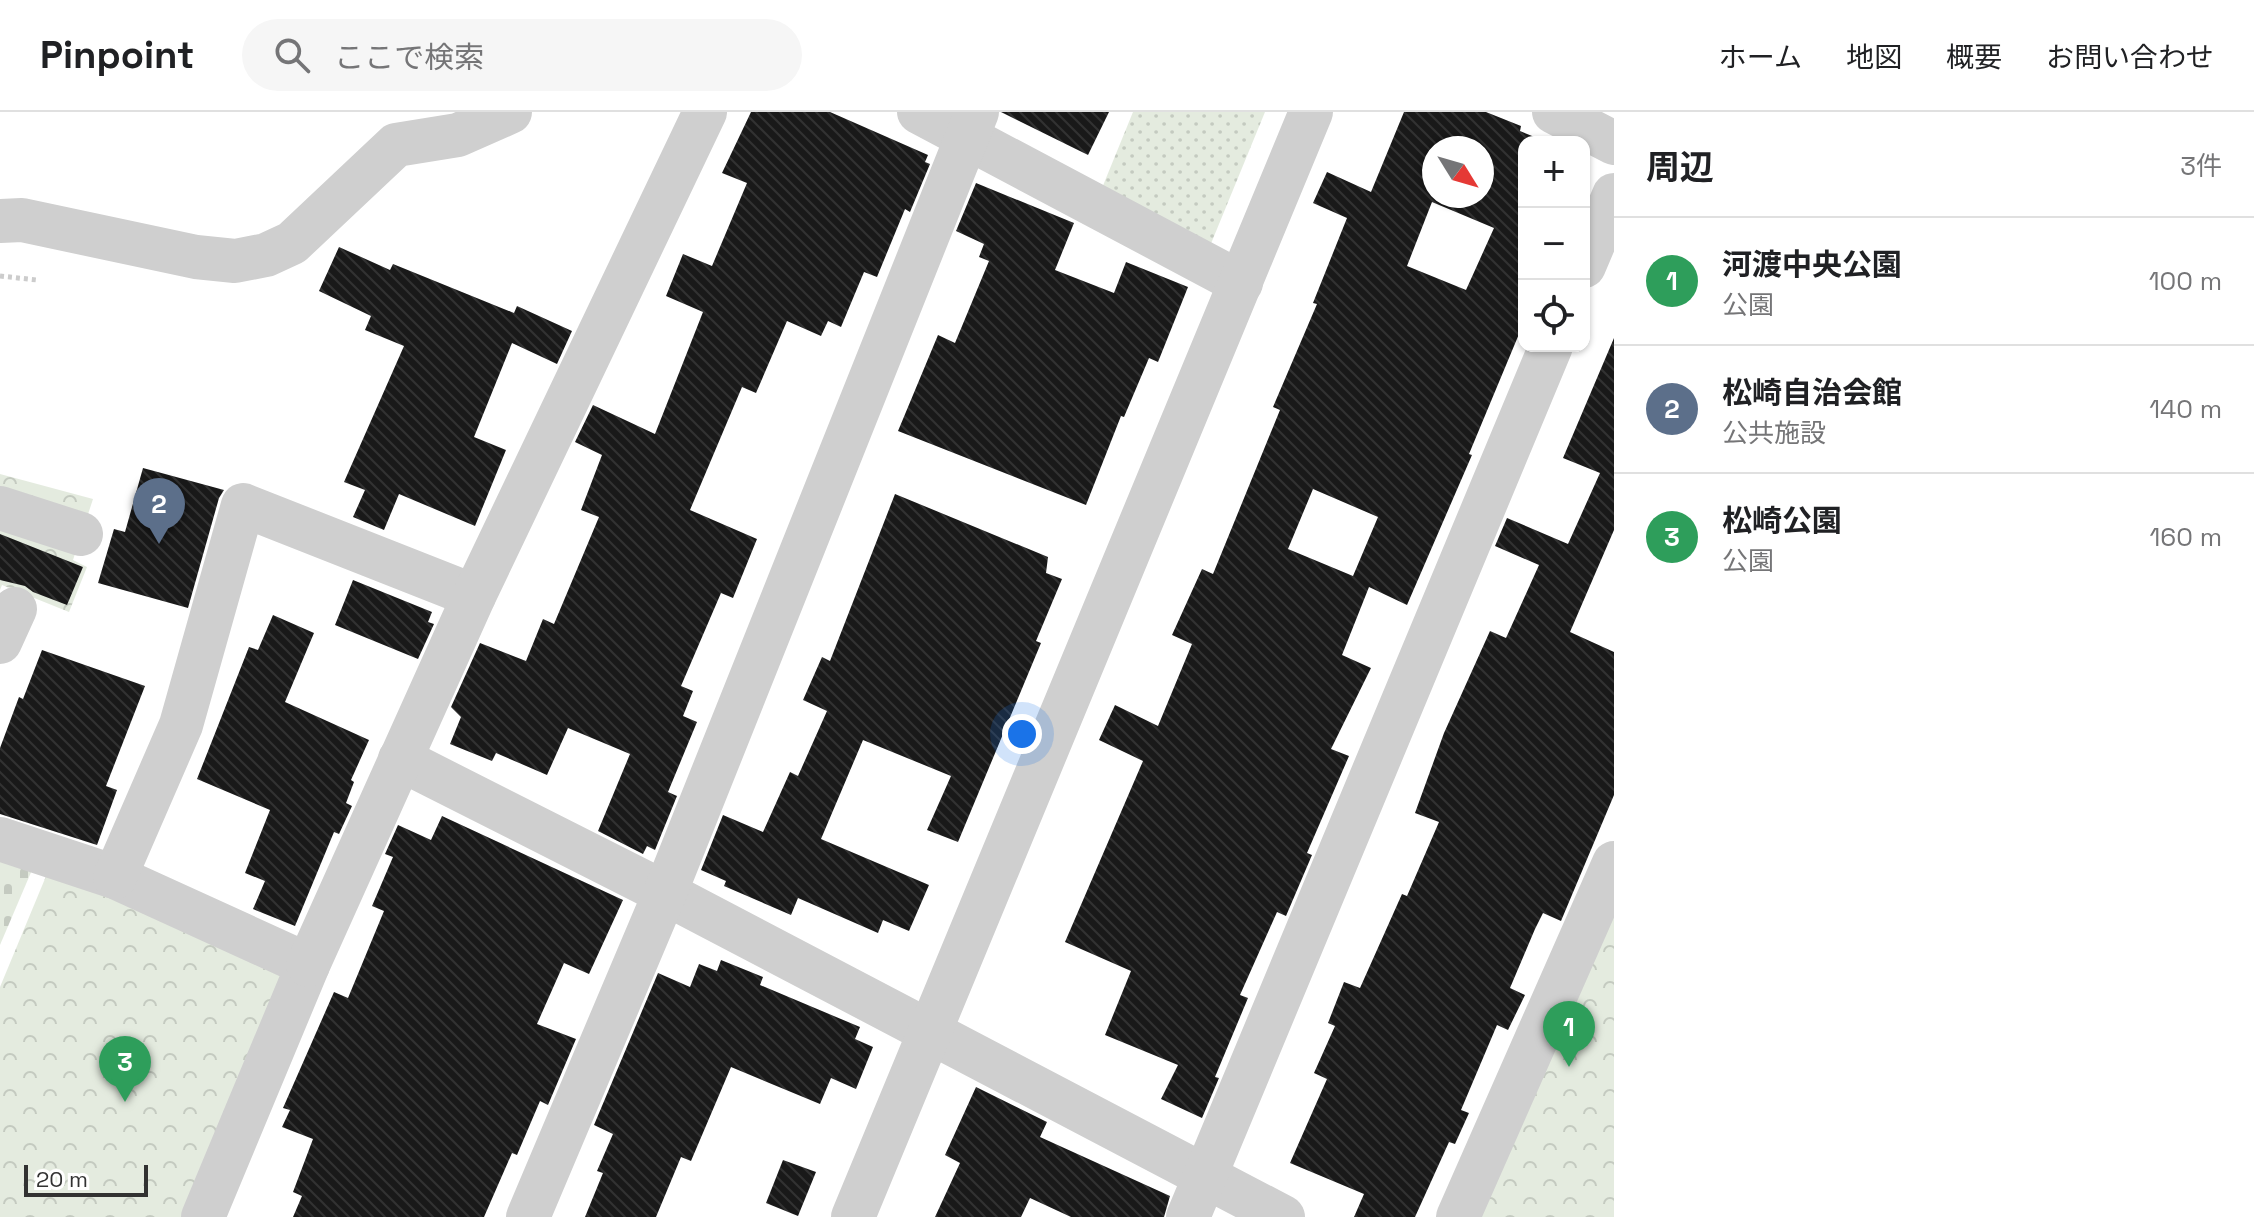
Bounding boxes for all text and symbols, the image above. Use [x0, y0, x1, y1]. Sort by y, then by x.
search box [242, 19, 802, 91]
text: Pinpoint [40, 31, 194, 79]
icon: search [270, 33, 314, 77]
text: ここで検索 [334, 38, 484, 77]
text: ホーム [1719, 39, 1802, 75]
text: 地図 [1846, 39, 1902, 75]
text: 概要 [1946, 39, 2002, 75]
text: お問い合わせ [2046, 39, 2214, 75]
north arrow [1422, 136, 1494, 208]
map controls [1518, 136, 1590, 352]
button: + [1518, 136, 1590, 208]
text: 周辺 [1646, 146, 1714, 189]
text: 3件 [2180, 149, 2222, 183]
button: − [1518, 208, 1590, 280]
text: 河渡中央公園 [1722, 245, 1902, 284]
text: 1 [1666, 264, 1678, 298]
text: 100 m [2149, 264, 2222, 298]
button: locate [1518, 280, 1590, 352]
text: 公園 [1722, 288, 1774, 322]
text: 松崎自治会館 [1722, 373, 1902, 412]
text: 2 [1664, 392, 1680, 426]
text: 140 m [2149, 392, 2222, 426]
text: 公共施設 [1722, 416, 1826, 450]
pin: 2 [133, 478, 185, 544]
text: 松崎公園 [1722, 501, 1842, 540]
text: 3 [1664, 520, 1680, 554]
text: 160 m [2150, 520, 2222, 554]
text: 公園 [1722, 544, 1774, 578]
your location [1002, 714, 1042, 754]
pin: 1 [1543, 1001, 1595, 1067]
pin: 3 [99, 1036, 151, 1102]
scale bar [24, 1161, 148, 1197]
text: 20 m [36, 1165, 88, 1193]

